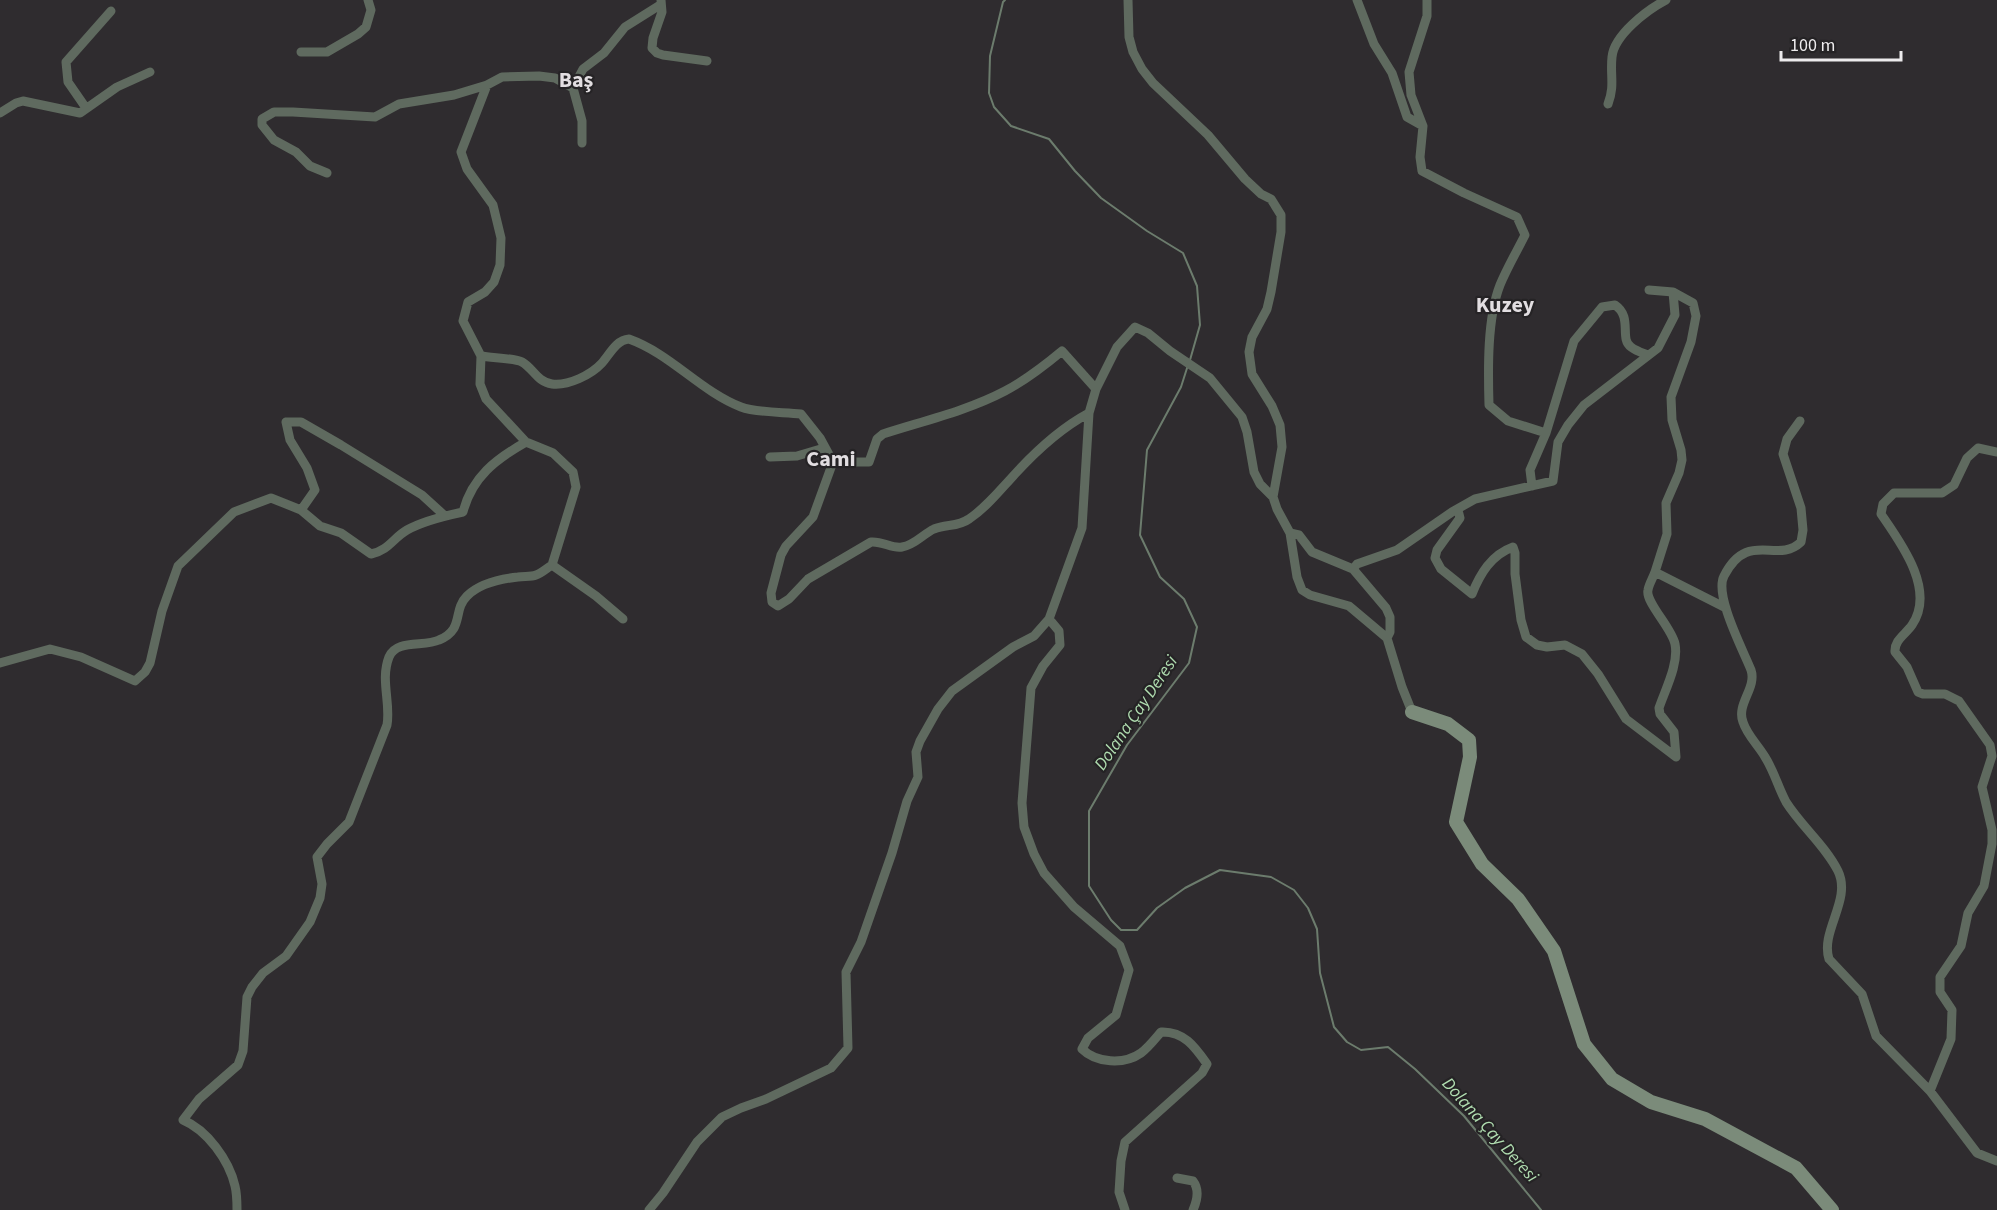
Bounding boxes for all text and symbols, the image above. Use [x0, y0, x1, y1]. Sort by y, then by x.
scale bar [1781, 24, 1901, 62]
text: 100 m [1790, 33, 1835, 58]
district label: Baş [559, 64, 594, 96]
district label: Kuzey [1476, 289, 1535, 321]
district label: Cami [806, 443, 856, 475]
water label: Dolana Çay Deresi [1088, 650, 1184, 775]
water label: Dolana Çay Deresi [1436, 1072, 1544, 1188]

